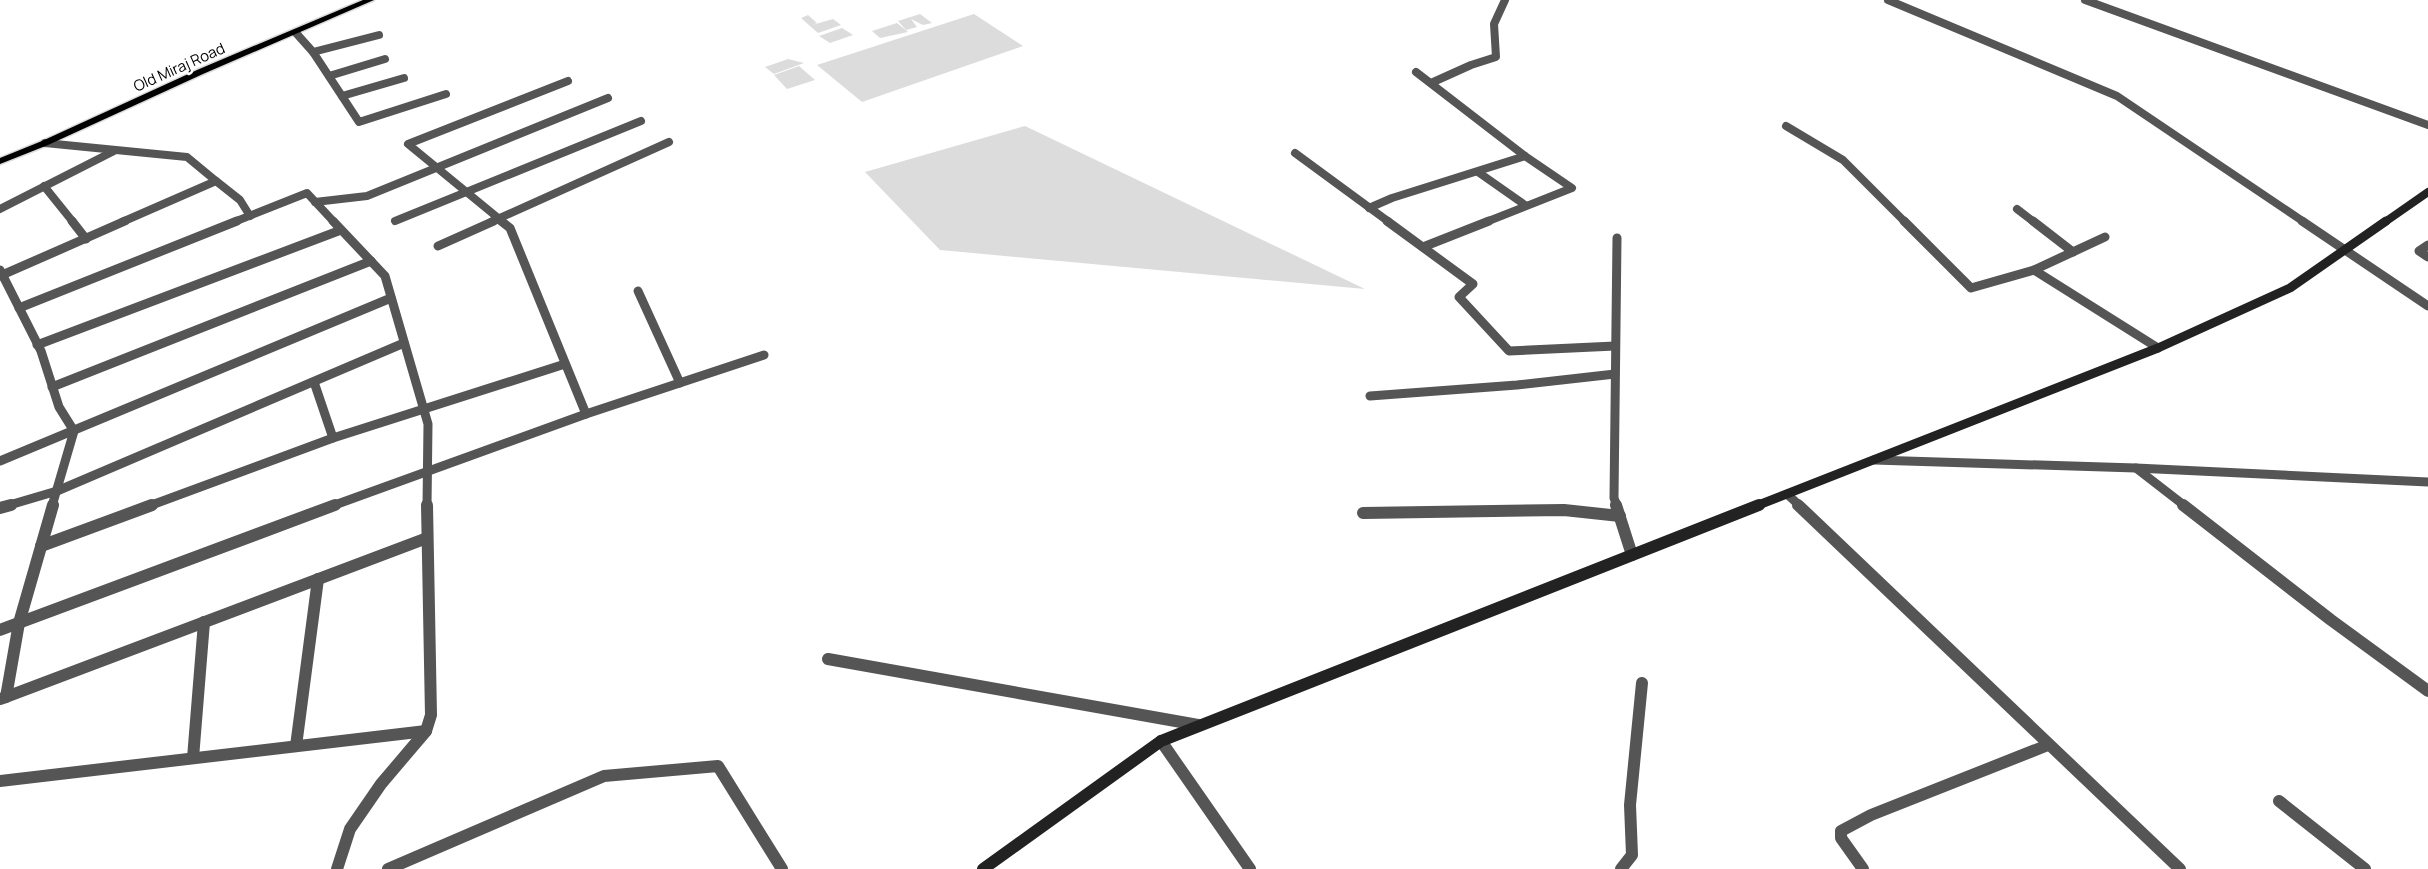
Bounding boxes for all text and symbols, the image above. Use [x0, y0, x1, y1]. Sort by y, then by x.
street label: Old Miraj Road [130, 37, 228, 97]

